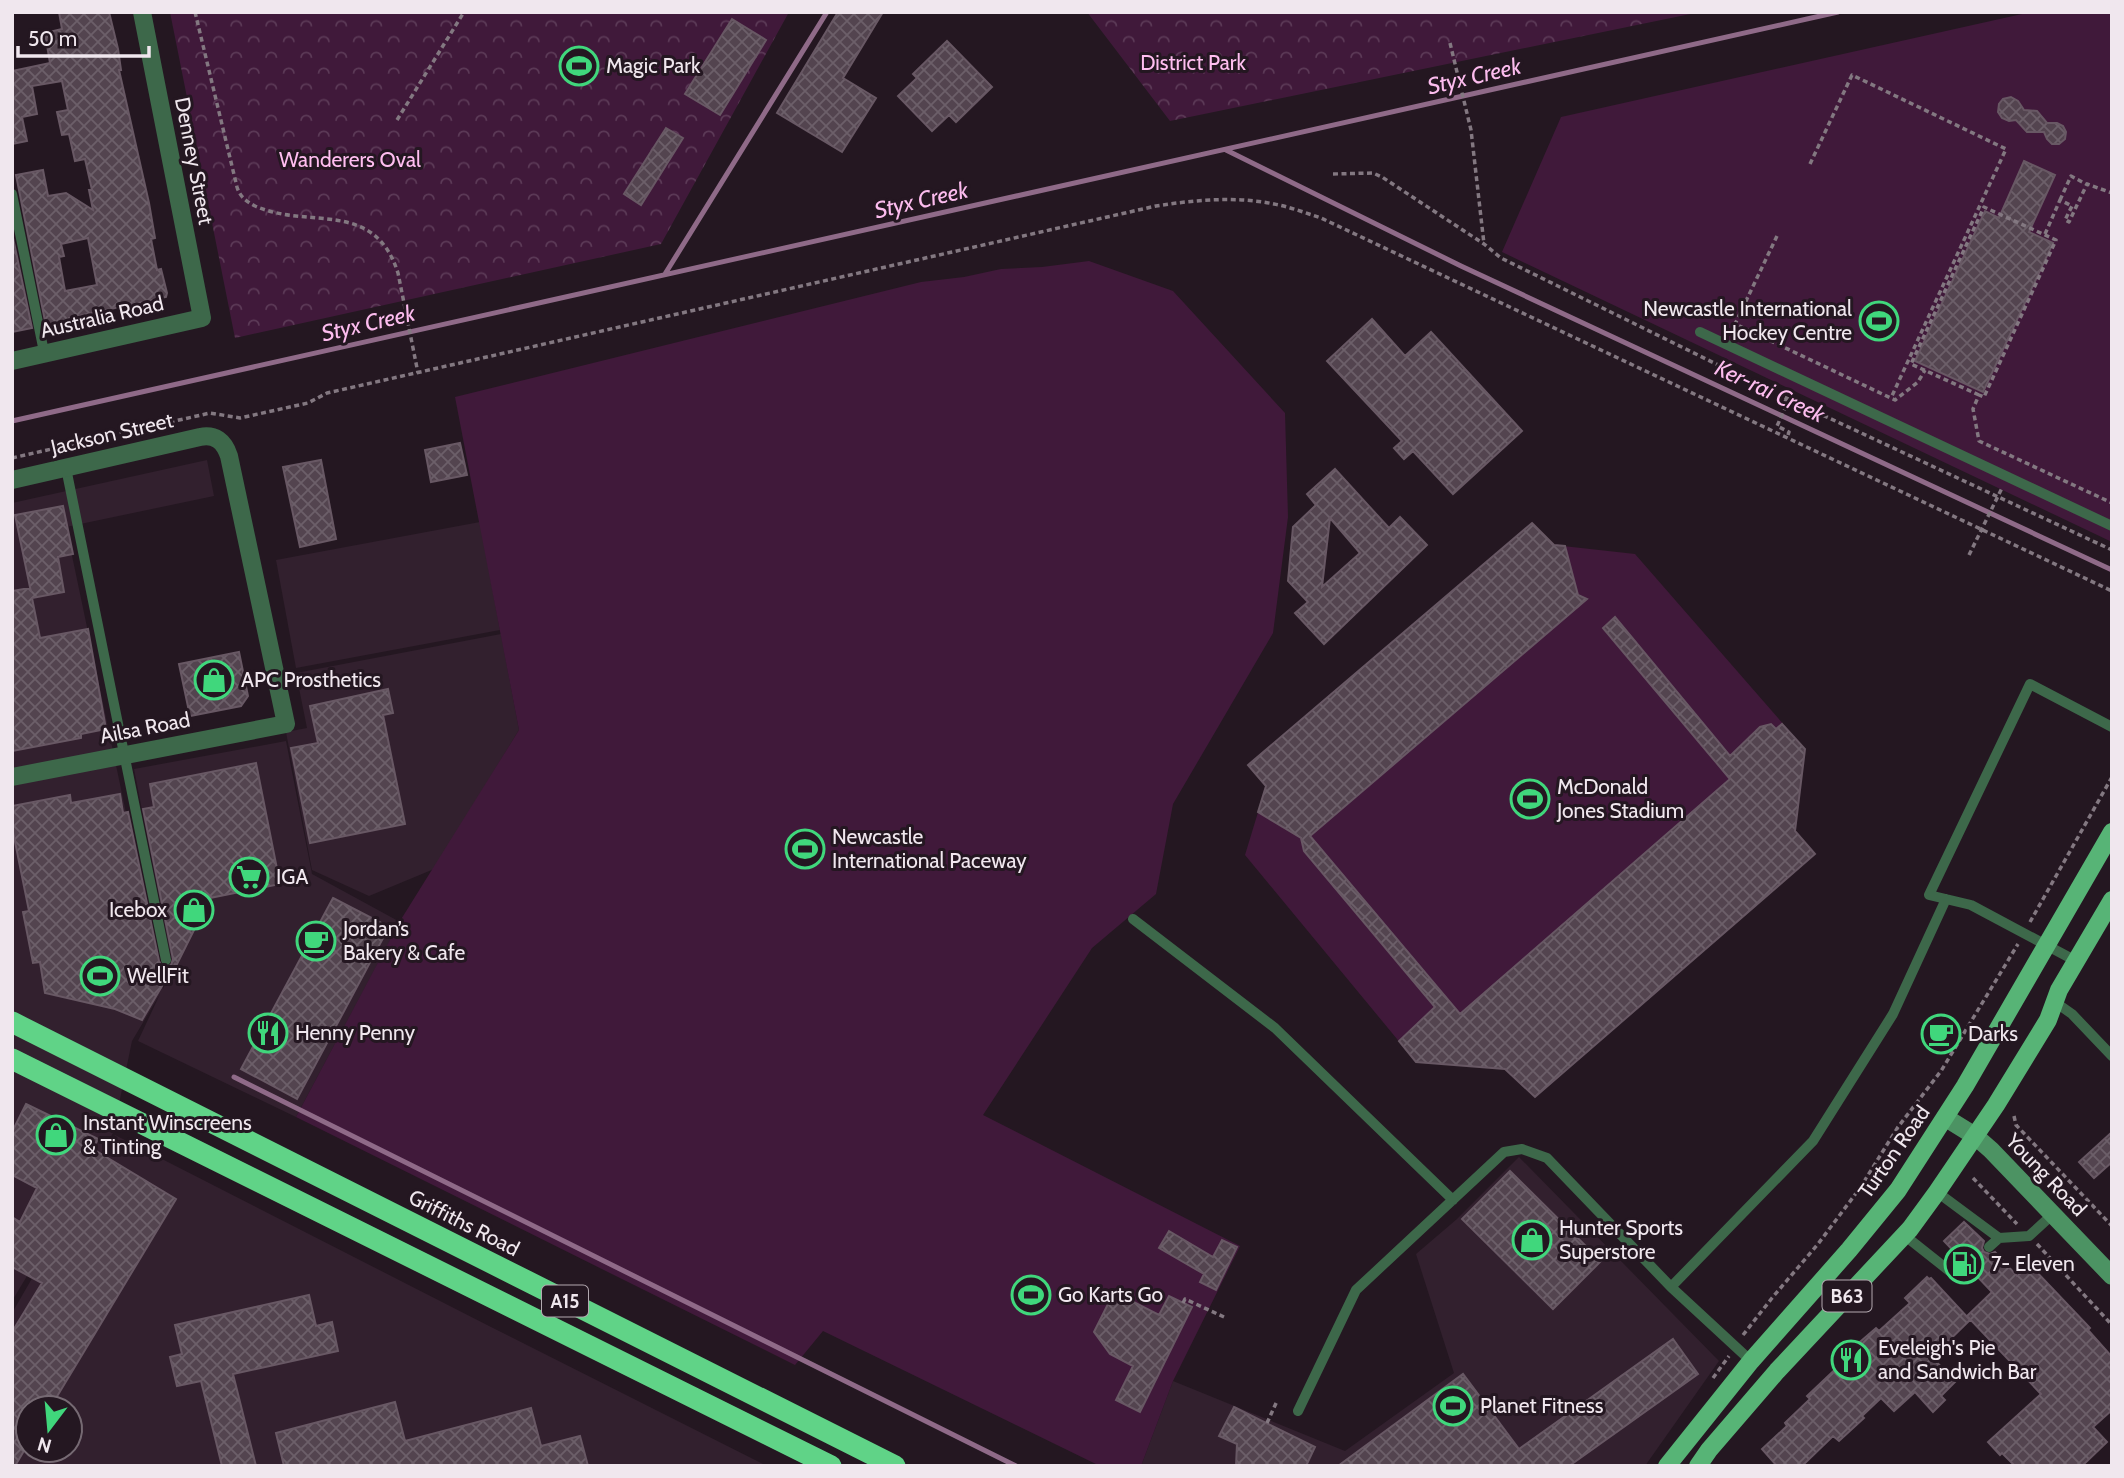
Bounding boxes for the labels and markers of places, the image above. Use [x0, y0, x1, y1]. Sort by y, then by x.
sports icon: Magic Park [558, 45, 600, 87]
place label: Magic Park [606, 53, 701, 78]
place label: Newcastle International Hockey Centre [1643, 296, 1852, 345]
sports icon: Newcastle International Hockey Centre [1858, 300, 1900, 342]
shop icon: APC Prosthetics [193, 659, 235, 701]
place label: APC Prosthetics [241, 667, 381, 692]
place label: McDonald Jones Stadium [1556, 774, 1684, 823]
sports icon: McDonald Jones Stadium [1509, 778, 1551, 820]
place label: Newcastle International Paceway [832, 824, 1027, 873]
sports icon: Newcastle International Paceway [784, 828, 826, 870]
supermarket icon: IGA [228, 856, 270, 898]
place label: IGA [276, 864, 308, 889]
shop icon: Icebox [173, 889, 215, 931]
place label: Icebox [109, 897, 167, 922]
place label: Jordan’s Bakery & Cafe [342, 916, 465, 965]
cafe icon: Jordan’s Bakery & Cafe [295, 920, 337, 962]
sports icon: WellFit [79, 955, 121, 997]
place label: WellFit [127, 963, 189, 988]
restaurant icon: Henny Penny [247, 1012, 289, 1054]
cafe icon: Darks [1920, 1013, 1962, 1055]
place label: Henny Penny [295, 1020, 415, 1045]
place label: Darks [1968, 1021, 2018, 1046]
place label: Instant Winscreens & Tinting [83, 1110, 252, 1159]
shop icon: Instant Winscreens & Tinting [35, 1114, 77, 1156]
place label: Hunter Sports Superstore [1559, 1215, 1683, 1264]
shop icon: Hunter Sports Superstore [1511, 1219, 1553, 1261]
fuel station icon: 7- Eleven [1943, 1243, 1985, 1285]
place label: 7- Eleven [1991, 1251, 2075, 1276]
sports icon: Go Karts Go [1010, 1274, 1052, 1316]
place label: Go Karts Go [1058, 1282, 1163, 1307]
place label: Eveleigh's Pie and Sandwich Bar [1878, 1335, 2037, 1384]
restaurant icon: Eveleigh's Pie and Sandwich Bar [1830, 1339, 1872, 1381]
sports icon: Planet Fitness [1432, 1385, 1474, 1427]
place label: Planet Fitness [1480, 1393, 1604, 1418]

